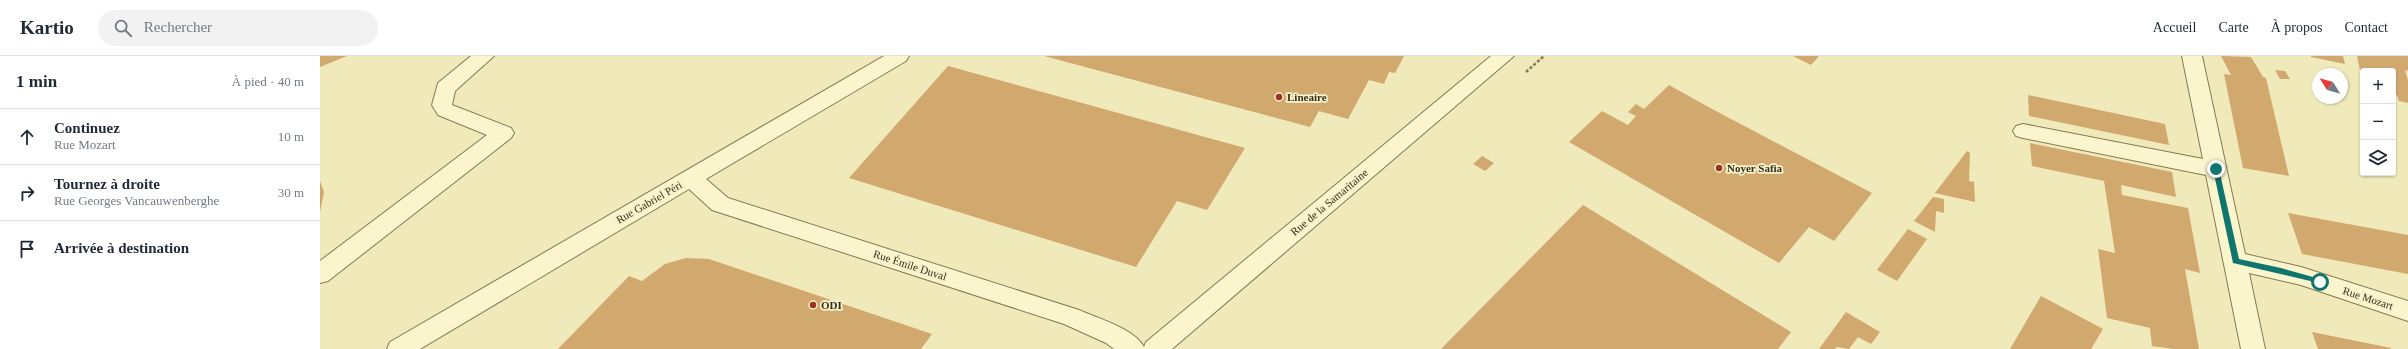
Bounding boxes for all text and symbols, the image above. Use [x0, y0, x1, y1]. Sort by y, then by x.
search box [98, 10, 378, 46]
text: Kartio [20, 17, 74, 38]
icon: search [112, 17, 134, 39]
text: Rechercher [144, 19, 212, 35]
text: Accueil [2153, 20, 2196, 35]
text: Carte [2218, 20, 2249, 35]
text: À propos [2271, 20, 2322, 35]
text: Contact [2344, 20, 2388, 35]
north arrow [2312, 68, 2348, 104]
map controls [2360, 68, 2396, 176]
button: + [2360, 68, 2396, 104]
text: 1 min [16, 72, 57, 91]
text: À pied · 40 m [232, 74, 304, 89]
place label: Lineaire [1287, 91, 1327, 103]
marker: Lineaire [1274, 92, 1284, 102]
button: − [2360, 104, 2396, 140]
text: Continuez [54, 120, 120, 136]
icon: ahead [16, 126, 38, 148]
text: 10 m [278, 129, 304, 144]
text: Rue Mozart [54, 137, 116, 152]
button: layers [2360, 140, 2396, 176]
route end [2207, 160, 2225, 178]
place label: Noyer Safia [1727, 162, 1783, 174]
marker: Noyer Safia [1714, 163, 1724, 173]
street label: Rue de la Samaritaine [1288, 166, 1370, 238]
text: Tournez à droite [54, 176, 160, 192]
street label: Rue Gabriel Péri [614, 178, 684, 226]
icon: right [16, 182, 38, 204]
text: 30 m [278, 185, 304, 200]
text: Rue Georges Vancauwenberghe [54, 193, 219, 208]
icon: arrive [16, 238, 38, 260]
text: Arrivée à destination [54, 240, 189, 256]
street label: Rue Émile Duval [872, 247, 948, 283]
route start [2311, 273, 2329, 291]
street label: Rue Mozart [2341, 284, 2395, 312]
place label: ODI [821, 299, 842, 311]
marker: ODI [808, 300, 818, 310]

